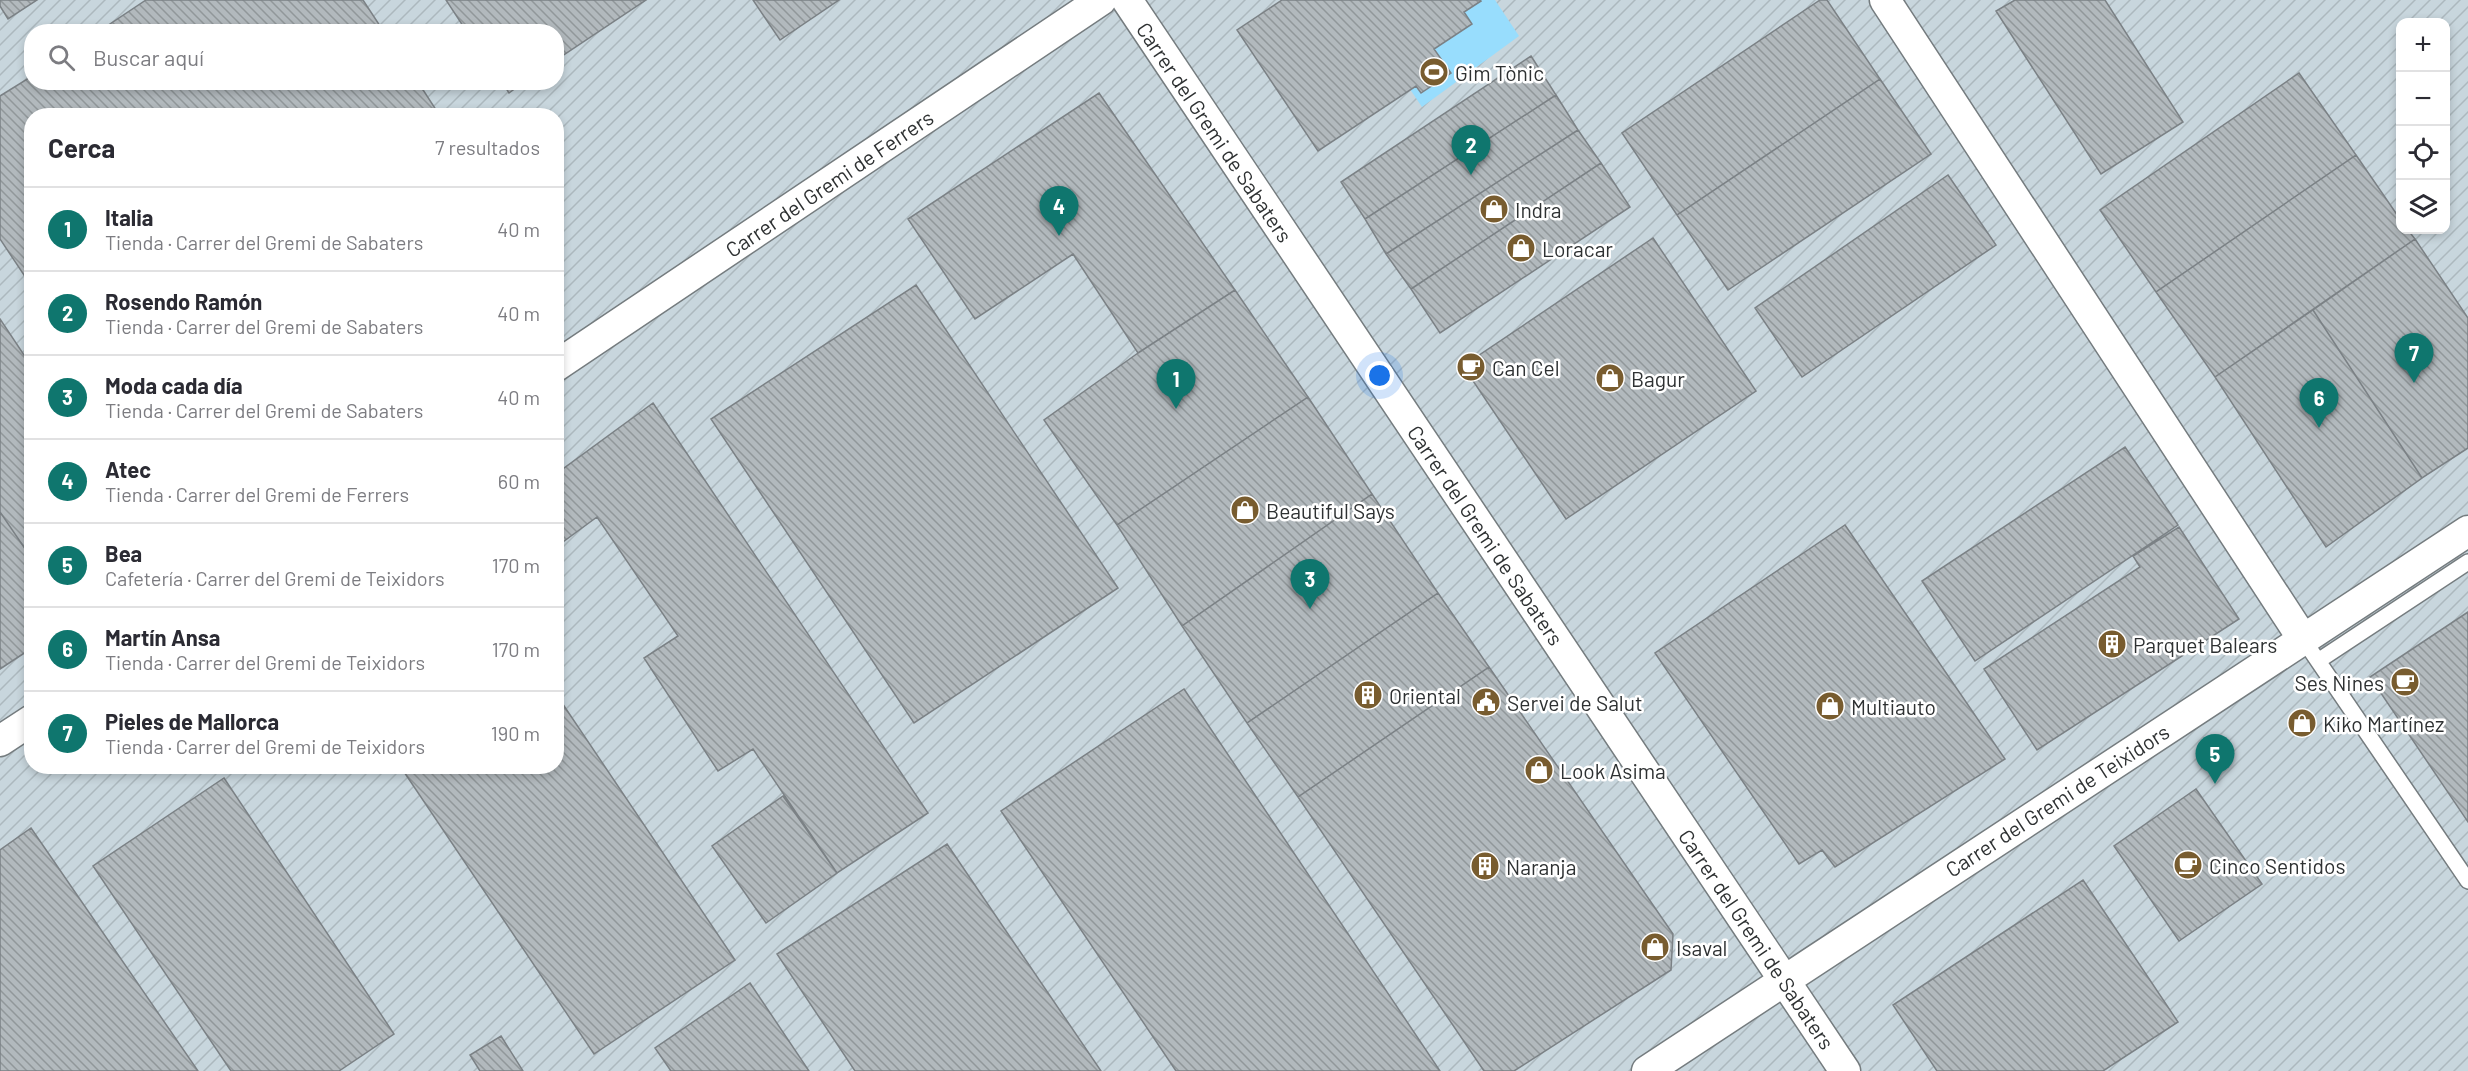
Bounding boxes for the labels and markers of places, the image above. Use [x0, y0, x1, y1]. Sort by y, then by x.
sports icon: Gim Tònic [1418, 56, 1450, 88]
place label: Gim Tònic [1455, 60, 1544, 85]
pin: 2 [1452, 126, 1490, 175]
pin: 4 [1040, 186, 1078, 236]
shop icon: Indra [1478, 193, 1510, 225]
place label: Indra [1515, 197, 1561, 222]
shop icon: Loracar [1505, 232, 1537, 264]
place label: Loracar [1542, 236, 1613, 261]
pin: 7 [2394, 334, 2434, 383]
cafe icon: Can Cel [1455, 351, 1487, 383]
place label: Can Cel [1492, 355, 1560, 380]
pin: 1 [1156, 360, 1196, 409]
shop icon: Bagur [1594, 362, 1626, 394]
place label: Bagur [1631, 366, 1685, 391]
pin: 6 [2300, 378, 2338, 428]
shop icon: Beautiful Says [1229, 494, 1261, 526]
place label: Beautiful Says [1266, 498, 1395, 523]
pin: 3 [1290, 560, 1330, 609]
building icon: Parquet Balears [2096, 628, 2128, 660]
place label: Parquet Balears [2133, 632, 2277, 657]
cafe icon: Ses Nines [2389, 666, 2421, 698]
place label: Ses Nines [2295, 670, 2384, 695]
building icon: Oriental [1352, 679, 1384, 711]
place label: Oriental [1389, 683, 1461, 708]
public building icon: Servei de Salut [1470, 686, 1502, 718]
place label: Servei de Salut [1507, 690, 1643, 715]
shop icon: Multiauto [1814, 690, 1846, 722]
place label: Multiauto [1851, 694, 1936, 719]
shop icon: Kiko Martínez [2286, 707, 2318, 739]
place label: Kiko Martínez [2323, 711, 2444, 736]
pin: 5 [2196, 734, 2234, 784]
shop icon: Look Asima [1523, 754, 1555, 786]
place label: Look Asima [1560, 758, 1666, 783]
cafe icon: Cinco Sentidos [2172, 849, 2204, 881]
building icon: Naranja [1469, 850, 1501, 882]
place label: Cinco Sentidos [2209, 853, 2346, 878]
place label: Naranja [1506, 854, 1576, 879]
shop icon: Isaval [1639, 931, 1671, 963]
place label: Isaval [1676, 935, 1727, 960]

